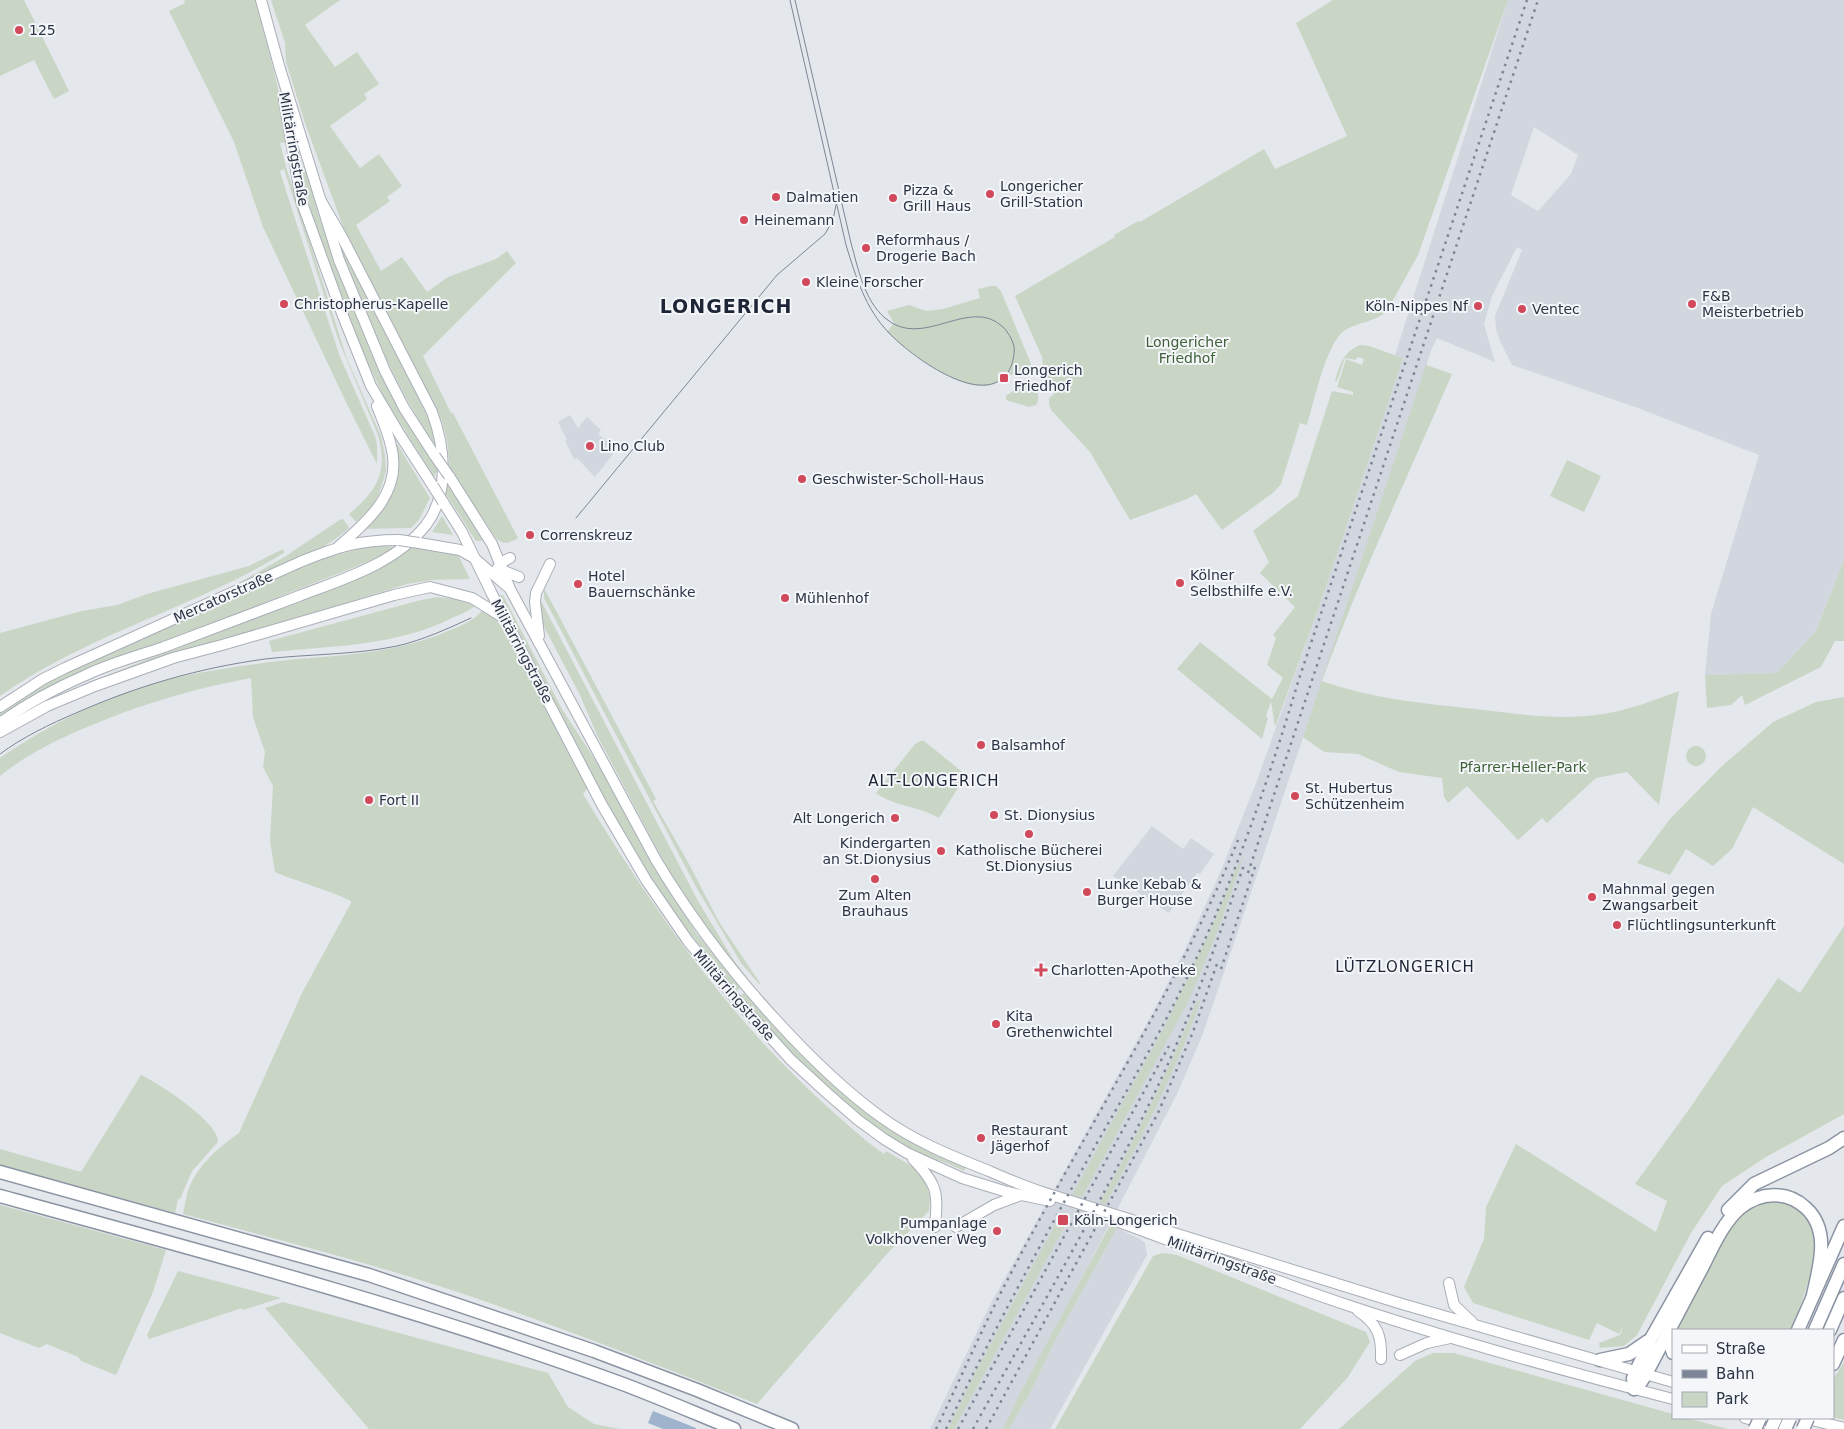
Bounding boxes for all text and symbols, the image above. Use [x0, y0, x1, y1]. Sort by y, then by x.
place label: 125 [29, 22, 56, 38]
marker: 125 [13, 24, 25, 36]
street label: Militärringstraße [276, 91, 312, 207]
place label: Longericher Grill-Station [1000, 178, 1083, 210]
place label: Pizza & Grill Haus [903, 182, 971, 214]
marker: Longericher Grill-Station [984, 188, 996, 200]
place label: Dalmatien [786, 189, 858, 205]
marker: Dalmatien [770, 191, 782, 203]
marker: Pizza & Grill Haus [887, 192, 899, 204]
place label: Heinemann [754, 212, 834, 228]
marker: Heinemann [738, 214, 750, 226]
place label: Reformhaus / Drogerie Bach [876, 232, 976, 264]
marker: Reformhaus / Drogerie Bach [860, 242, 872, 254]
place label: Kleine Forscher [816, 274, 924, 290]
marker: Kleine Forscher [800, 276, 812, 288]
place label: F&B Meisterbetrieb [1702, 288, 1804, 320]
district label: LONGERICH [660, 295, 792, 317]
place label: Christopherus-Kapelle [294, 296, 448, 312]
marker: Christopherus-Kapelle [278, 298, 290, 310]
place label: Köln-Nippes Nf [1365, 298, 1469, 314]
marker: F&B Meisterbetrieb [1686, 298, 1698, 310]
marker: Köln-Nippes Nf [1472, 300, 1484, 312]
place label: Ventec [1532, 301, 1580, 317]
marker: Ventec [1516, 303, 1528, 315]
park label: Longericher Friedhof [1145, 334, 1229, 366]
place label: Longerich Friedhof [1014, 362, 1083, 394]
marker: Longerich Friedhof [998, 372, 1010, 384]
place label: Lino Club [600, 438, 665, 454]
marker: Lino Club [584, 440, 596, 452]
place label: Geschwister-Scholl-Haus [812, 471, 984, 487]
marker: Geschwister-Scholl-Haus [796, 473, 808, 485]
place label: Correnskreuz [540, 527, 632, 543]
marker: Correnskreuz [524, 529, 536, 541]
place label: Kölner Selbsthilfe e.V. [1190, 567, 1293, 599]
street label: Mercatorstraße [171, 568, 275, 626]
place label: Hotel Bauernschänke [588, 568, 696, 600]
marker: Kölner Selbsthilfe e.V. [1174, 577, 1186, 589]
marker: Hotel Bauernschänke [572, 578, 584, 590]
place label: Mühlenhof [795, 590, 870, 606]
marker: Mühlenhof [779, 592, 791, 604]
street label: Militärringstraße [488, 596, 556, 706]
place label: Balsamhof [991, 737, 1066, 753]
marker: Balsamhof [975, 739, 987, 751]
park label: Pfarrer-Heller-Park [1459, 759, 1587, 775]
district label: ALT-LONGERICH [868, 772, 1000, 790]
place label: St. Hubertus Schützenheim [1305, 780, 1405, 812]
marker: St. Hubertus Schützenheim [1289, 790, 1301, 802]
place label: Fort II [379, 792, 419, 808]
marker: Fort II [363, 794, 375, 806]
place label: St. Dionysius [1004, 807, 1095, 823]
marker: St. Dionysius [988, 809, 1000, 821]
place label: Alt Longerich [793, 810, 885, 826]
marker: Alt Longerich [889, 812, 901, 824]
marker: Katholische Bücherei St.Dionysius [1023, 828, 1035, 840]
place label: Kindergarten an St.Dionysius [823, 835, 931, 867]
place label: Katholische Bücherei St.Dionysius [956, 842, 1102, 874]
marker: Kindergarten an St.Dionysius [935, 845, 947, 857]
marker: Zum Alten Brauhaus [869, 873, 881, 885]
place label: Lunke Kebab & Burger House [1097, 876, 1202, 908]
place label: Mahnmal gegen Zwangsarbeit [1602, 881, 1715, 913]
marker: Lunke Kebab & Burger House [1081, 886, 1093, 898]
place label: Zum Alten Brauhaus [839, 887, 912, 919]
marker: Mahnmal gegen Zwangsarbeit [1586, 891, 1598, 903]
place label: Flüchtlingsunterkunft [1627, 917, 1776, 933]
marker: Flüchtlingsunterkunft [1611, 919, 1623, 931]
street label: Militärringstraße [690, 946, 778, 1044]
district label: LÜTZLONGERICH [1335, 957, 1475, 976]
place label: Charlotten-Apotheke [1051, 962, 1196, 978]
marker: Charlotten-Apotheke [1035, 964, 1047, 976]
place label: Kita Grethenwichtel [1006, 1008, 1113, 1040]
marker: Kita Grethenwichtel [990, 1018, 1002, 1030]
place label: Restaurant Jägerhof [990, 1122, 1068, 1154]
marker: Restaurant Jägerhof [975, 1132, 987, 1144]
place label: Köln-Longerich [1074, 1212, 1178, 1228]
marker: Köln-Longerich [1056, 1213, 1070, 1227]
place label: Pumpanlage Volkhovener Weg [865, 1215, 987, 1247]
marker: Pumpanlage Volkhovener Weg [991, 1225, 1003, 1237]
street label: Militärringstraße [1165, 1233, 1279, 1287]
legend [1672, 1329, 1834, 1419]
text: Straße [1716, 1340, 1765, 1358]
text: Bahn [1716, 1365, 1755, 1383]
text: Park [1716, 1390, 1749, 1408]

